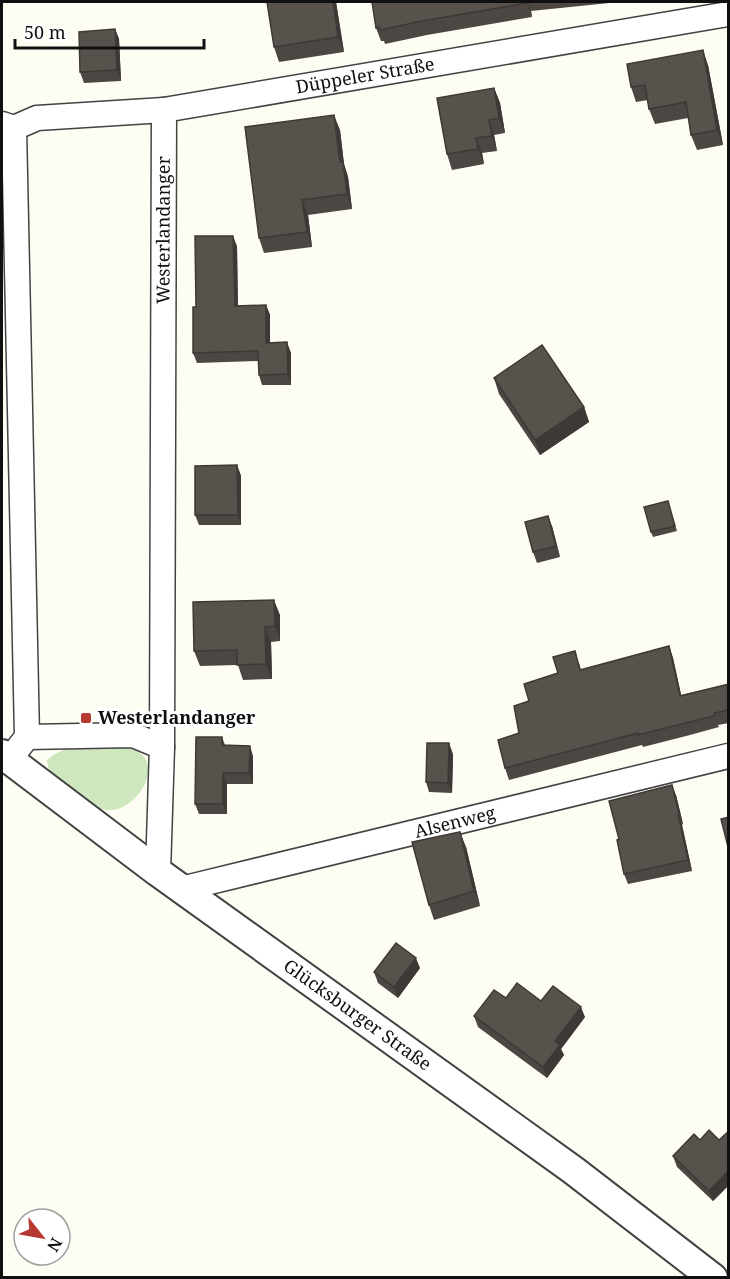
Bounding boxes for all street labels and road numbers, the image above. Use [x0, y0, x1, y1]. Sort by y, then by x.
street label: Düppeler Straße [294, 51, 436, 98]
street label: Westerlandanger [150, 156, 175, 304]
street label: Alsenweg [412, 800, 498, 843]
street label: Glücksburger Straße [279, 953, 437, 1076]

